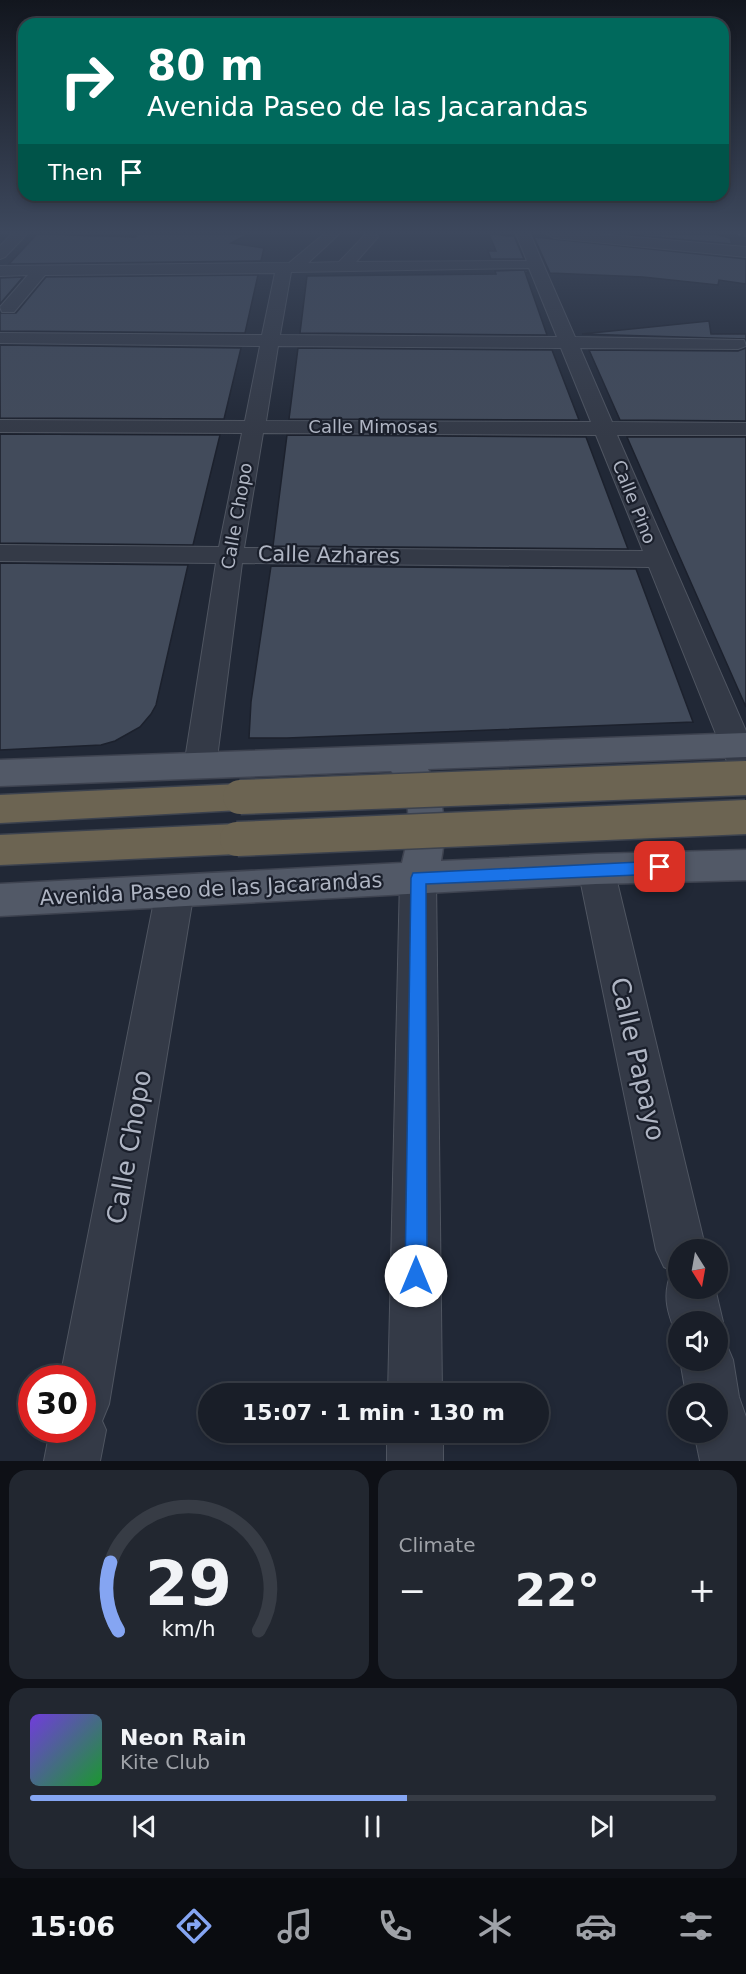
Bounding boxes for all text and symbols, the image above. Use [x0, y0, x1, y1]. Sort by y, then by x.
text: 80 m [147, 41, 264, 90]
icon: right [48, 42, 126, 120]
text: Avenida Paseo de las Jacarandas [147, 91, 588, 122]
icon: arrive [115, 156, 148, 189]
text: Then [48, 160, 103, 185]
street label: Calle Mimosas [308, 416, 438, 437]
street label: Calle Pino [608, 457, 661, 547]
street label: Calle Chopo [217, 461, 256, 571]
street label: Calle Azhares [258, 542, 400, 568]
pin [634, 841, 685, 892]
icon: arrive [643, 850, 676, 883]
street label: Avenida Paseo de las Jacarandas [39, 868, 383, 910]
street label: Calle Papayo [605, 974, 671, 1144]
street label: Calle Chopo [101, 1068, 157, 1226]
north arrow [668, 1239, 728, 1299]
map controls [668, 1239, 728, 1443]
position arrow [384, 1244, 448, 1308]
button: sound [668, 1311, 728, 1371]
speed limit sign: 30 [18, 1365, 96, 1443]
button: search [668, 1383, 728, 1443]
text: 15:07 · 1 min · 130 m [242, 1400, 505, 1425]
text: Climate [399, 1533, 475, 1557]
text: 29 [145, 1547, 232, 1620]
text: 22° [515, 1564, 600, 1617]
text: − [399, 1571, 426, 1610]
text: + [688, 1571, 716, 1610]
text: km/h [162, 1617, 216, 1642]
text: Neon Rain [120, 1725, 247, 1750]
text: Kite Club [120, 1750, 210, 1774]
icon: previous [128, 1810, 161, 1843]
icon: pause [356, 1810, 389, 1843]
icon: next [585, 1810, 618, 1843]
icon: directions [173, 1905, 215, 1947]
icon: music [274, 1905, 316, 1947]
icon: phone [374, 1905, 416, 1947]
icon: climate [474, 1905, 516, 1947]
icon: car [575, 1905, 617, 1947]
icon: filters [675, 1905, 717, 1947]
text: 15:06 [29, 1911, 115, 1942]

